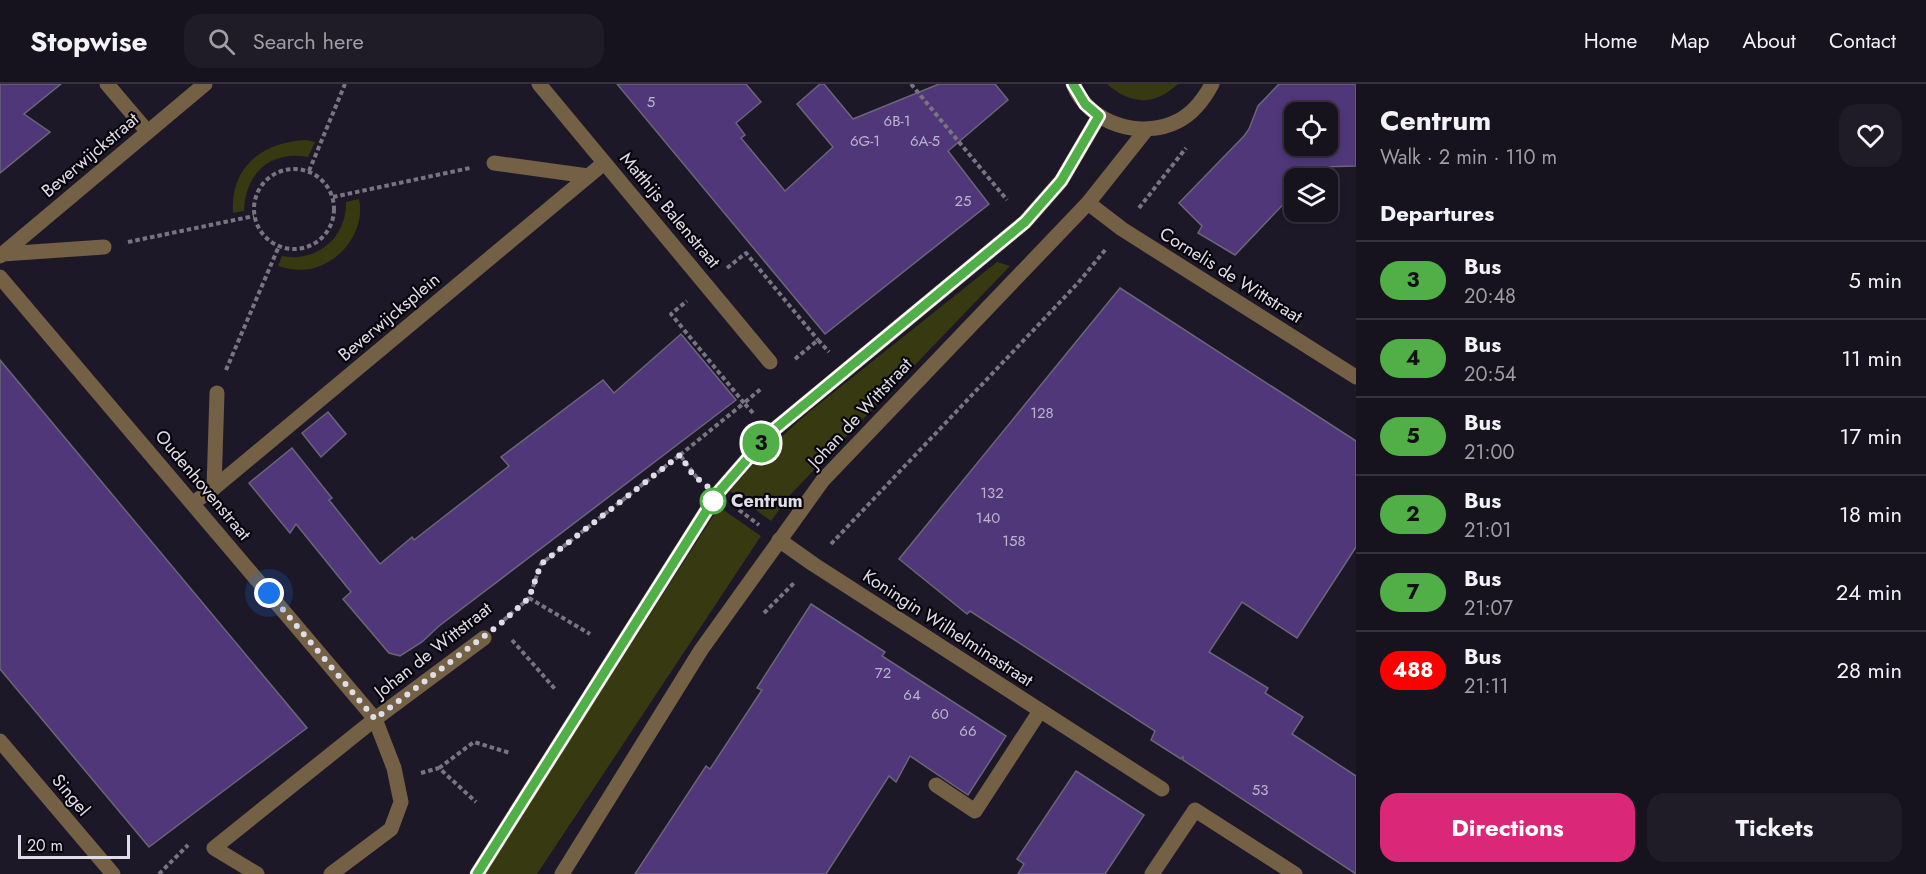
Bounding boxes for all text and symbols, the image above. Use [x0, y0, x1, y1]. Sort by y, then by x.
search box [184, 14, 604, 68]
text: Stopwise [30, 21, 148, 62]
icon: search [205, 25, 238, 58]
text: Search here [253, 25, 364, 57]
text: Home [1584, 26, 1637, 56]
text: Map [1670, 26, 1710, 56]
text: About [1743, 26, 1796, 56]
text: Contact [1829, 26, 1896, 56]
house number: 5 [647, 91, 655, 113]
text: Centrum [1380, 100, 1491, 141]
map controls [1284, 102, 1338, 222]
button: locate [1284, 102, 1338, 156]
button: heart [1839, 104, 1902, 167]
street label: Beverwijckstraat [36, 106, 145, 204]
house number: 6B-1 [884, 110, 910, 132]
house number: 6G-1 [850, 130, 880, 152]
house number: 6A-5 [910, 130, 940, 152]
text: Walk · 2 min · 110 m [1380, 143, 1557, 172]
street label: Matthijs Balenstraat [614, 146, 727, 274]
button: layers [1284, 168, 1338, 222]
house number: 25 [955, 190, 972, 212]
text: Departures [1380, 197, 1494, 229]
street label: Cornelis de Wittstraat [1155, 221, 1308, 330]
text: Bus [1464, 250, 1501, 282]
text: 5 min [1849, 264, 1902, 296]
text: 3 [1406, 265, 1420, 295]
street label: Beverwijcksplein [333, 267, 445, 367]
text: 20:48 [1464, 282, 1516, 311]
text: Bus [1464, 328, 1501, 360]
text: 11 min [1841, 342, 1902, 374]
text: 4 [1406, 343, 1420, 373]
street label: Johan de Wittstraat [801, 352, 919, 475]
text: 20:54 [1464, 360, 1516, 389]
house number: 128 [1030, 402, 1054, 424]
text: Bus [1464, 406, 1501, 438]
text: 17 min [1840, 420, 1902, 452]
text: 5 [1406, 421, 1420, 451]
street label: Oudenhovenstraat [149, 424, 258, 547]
line badge: 3 [742, 424, 780, 462]
text: 3 [754, 428, 768, 458]
text: 21:00 [1464, 438, 1514, 467]
house number: 132 [980, 482, 1004, 504]
text: Bus [1464, 484, 1501, 516]
marker: Centrum [700, 488, 726, 514]
place label: Centrum [731, 488, 803, 514]
text: 18 min [1839, 498, 1902, 530]
text: 2 [1406, 499, 1420, 529]
house number: 140 [976, 507, 1000, 529]
text: 21:01 [1464, 516, 1511, 545]
house number: 158 [1002, 530, 1026, 552]
text: Bus [1464, 562, 1501, 594]
street label: Koningin Wilhelminastraat [858, 563, 1039, 693]
text: 24 min [1836, 576, 1902, 608]
text: 7 [1407, 577, 1419, 607]
your location [254, 578, 284, 608]
text: 21:07 [1464, 594, 1513, 623]
street label: Johan de Wittstraat [367, 595, 498, 705]
text: Bus [1464, 640, 1501, 672]
text: 28 min [1836, 654, 1902, 686]
text: 488 [1393, 655, 1434, 685]
house number: 72 [875, 662, 891, 684]
text: 21:11 [1464, 672, 1508, 701]
house number: 64 [903, 684, 921, 706]
house number: 60 [931, 703, 949, 725]
house number: 66 [959, 720, 977, 742]
street label: Singel [46, 768, 96, 822]
house number: 53 [1252, 779, 1268, 801]
button: Directions [1380, 793, 1635, 862]
button: Tickets [1647, 793, 1902, 862]
scale bar [18, 832, 130, 860]
text: 20 m [27, 834, 63, 857]

